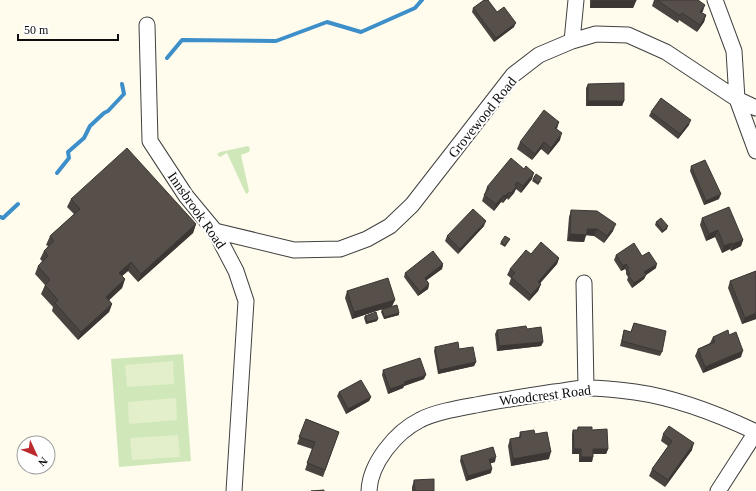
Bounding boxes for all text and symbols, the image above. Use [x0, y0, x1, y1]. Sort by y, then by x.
scale bar [18, 16, 118, 42]
text: 50 m [24, 23, 49, 37]
street label: Grovewood Road [445, 74, 519, 161]
street label: Innsbrook Road [165, 169, 228, 251]
street label: Woodcrest Road [498, 382, 592, 409]
north arrow [16, 435, 56, 475]
text: N [36, 455, 50, 469]

